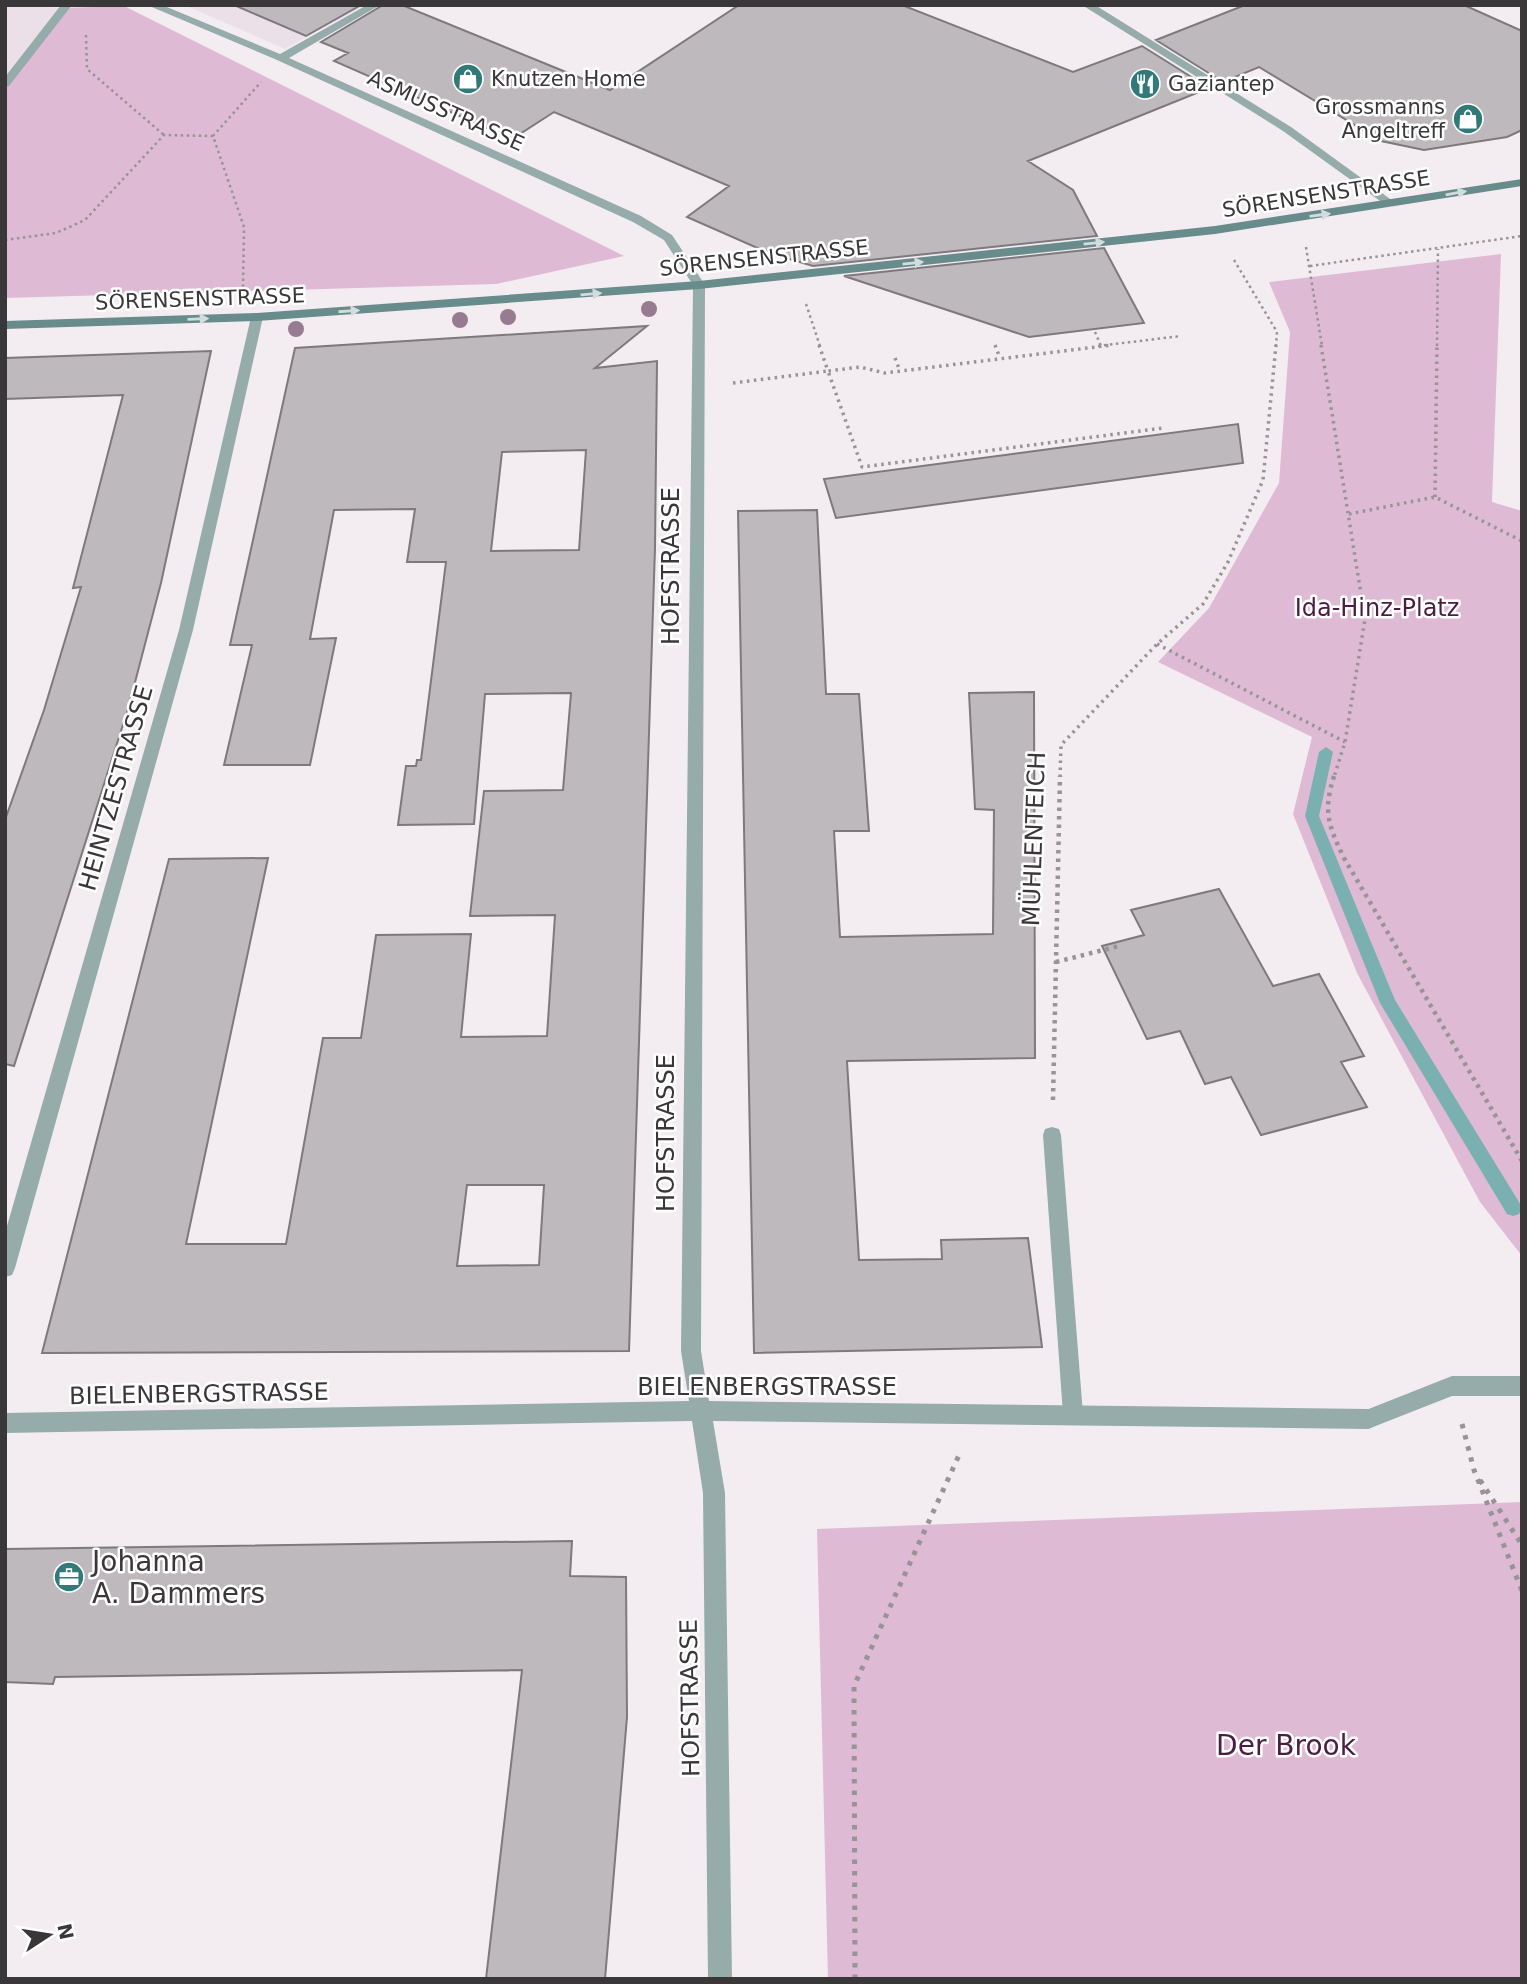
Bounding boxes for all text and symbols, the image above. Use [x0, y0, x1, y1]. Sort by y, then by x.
shop icon: Knutzen Home [451, 62, 485, 96]
street label: ASMUSSTRASSE [364, 66, 528, 156]
place label: Knutzen Home [491, 67, 646, 91]
restaurant icon: Gaziantep [1128, 67, 1162, 101]
place label: Gaziantep [1168, 72, 1275, 96]
place label: Grossmanns Angeltreff [1315, 95, 1446, 143]
shop icon: Grossmanns Angeltreff [1451, 102, 1485, 136]
street label: SÖRENSENSTRASSE [1220, 165, 1432, 222]
one-way arrow [1445, 187, 1467, 198]
one-way arrow [1309, 209, 1331, 220]
street label: SÖRENSENSTRASSE [658, 234, 870, 281]
one-way arrow [1083, 238, 1105, 249]
one-way arrow [902, 257, 924, 268]
street label: SÖRENSENSTRASSE [95, 282, 305, 315]
one-way arrow [580, 288, 602, 299]
one-way arrow [339, 305, 361, 316]
one-way arrow [188, 313, 210, 324]
street label: HOFSTRASSE [657, 487, 685, 645]
park label: Ida-Hinz-Platz [1295, 594, 1459, 622]
street label: HEINTZESTRASSE [73, 682, 159, 894]
street label: MÜHLENTEICH [1016, 751, 1051, 927]
street label: HOFSTRASSE [652, 1054, 680, 1212]
street label: BIELENBERGSTRASSE [637, 1373, 897, 1401]
street label: BIELENBERGSTRASSE [69, 1378, 329, 1410]
place label: Johanna A. Dammers [90, 1545, 265, 1610]
office icon: Johanna A. Dammers [52, 1560, 86, 1594]
street label: HOFSTRASSE [675, 1619, 705, 1777]
park label: Der Brook [1216, 1729, 1357, 1762]
north arrow [14, 1900, 84, 1970]
text: N [53, 1921, 78, 1942]

